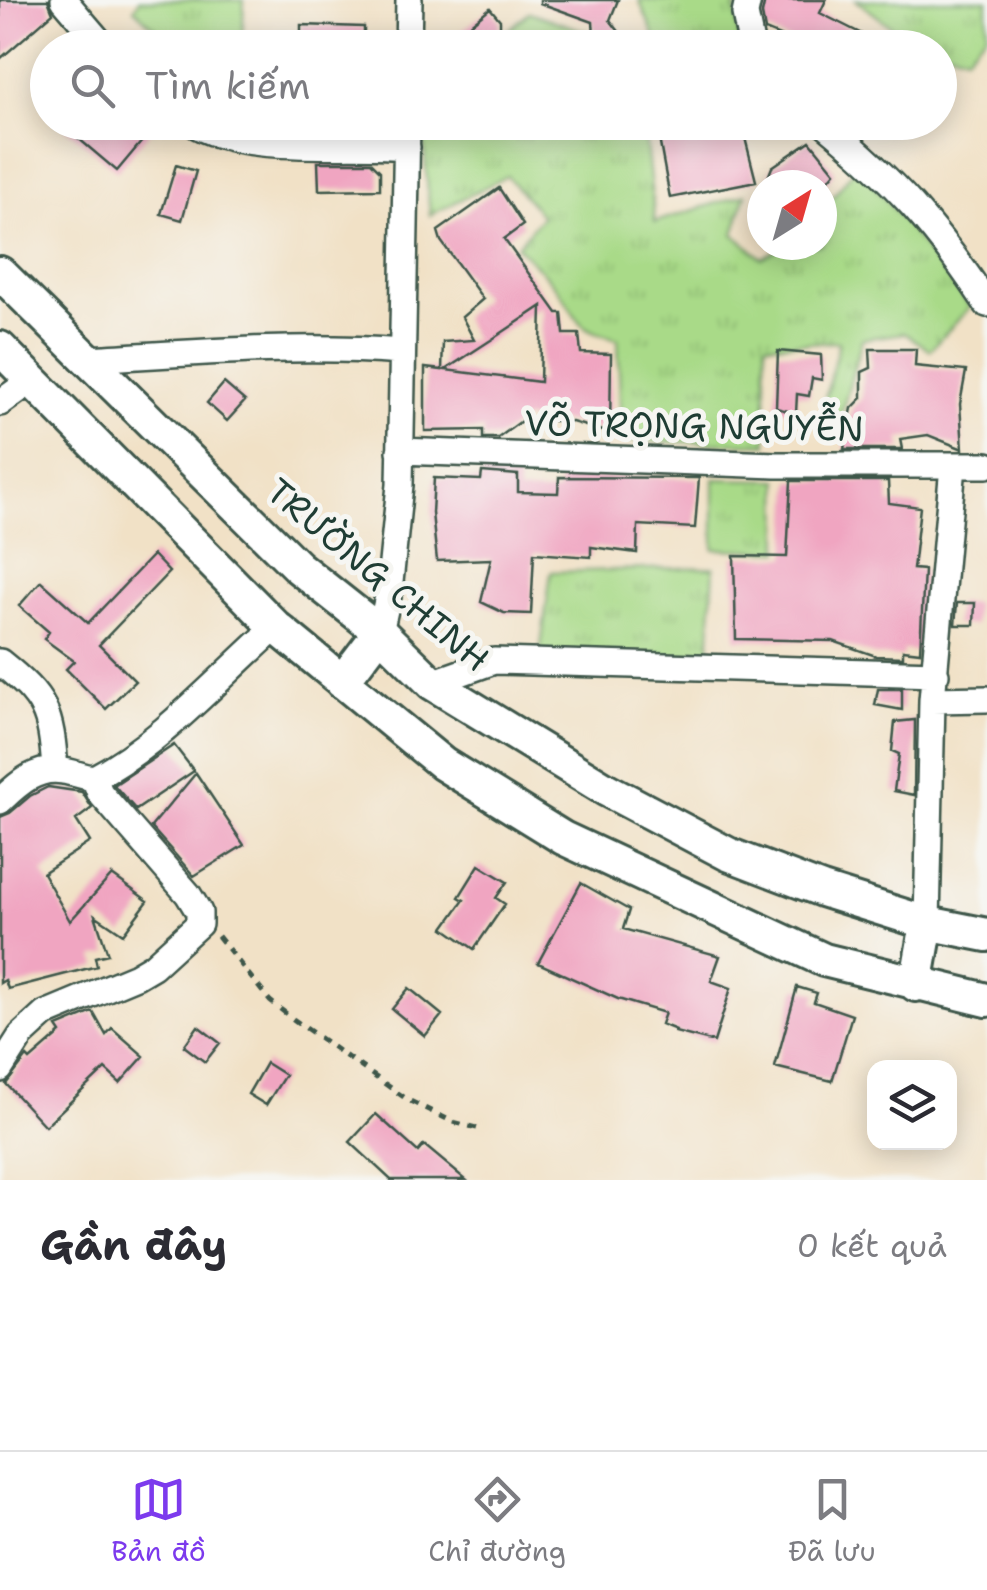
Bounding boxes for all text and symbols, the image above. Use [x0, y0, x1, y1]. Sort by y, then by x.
search box [30, 30, 957, 140]
icon: search [65, 58, 120, 113]
text: Tìm kiếm [145, 60, 310, 111]
north arrow [747, 170, 837, 260]
street label: VÕ TRỌNG NGUYỄN [524, 395, 864, 452]
street label: TRƯỜNG CHINH [257, 467, 500, 682]
map controls [867, 1060, 957, 1150]
button: layers [867, 1060, 957, 1150]
text: Gần đây [40, 1217, 227, 1273]
text: 0 kết quả [797, 1224, 947, 1267]
tab: Bản đồ [111, 1472, 206, 1570]
tab: Chỉ đường [428, 1472, 566, 1570]
tab: Đã lưu [788, 1472, 876, 1570]

